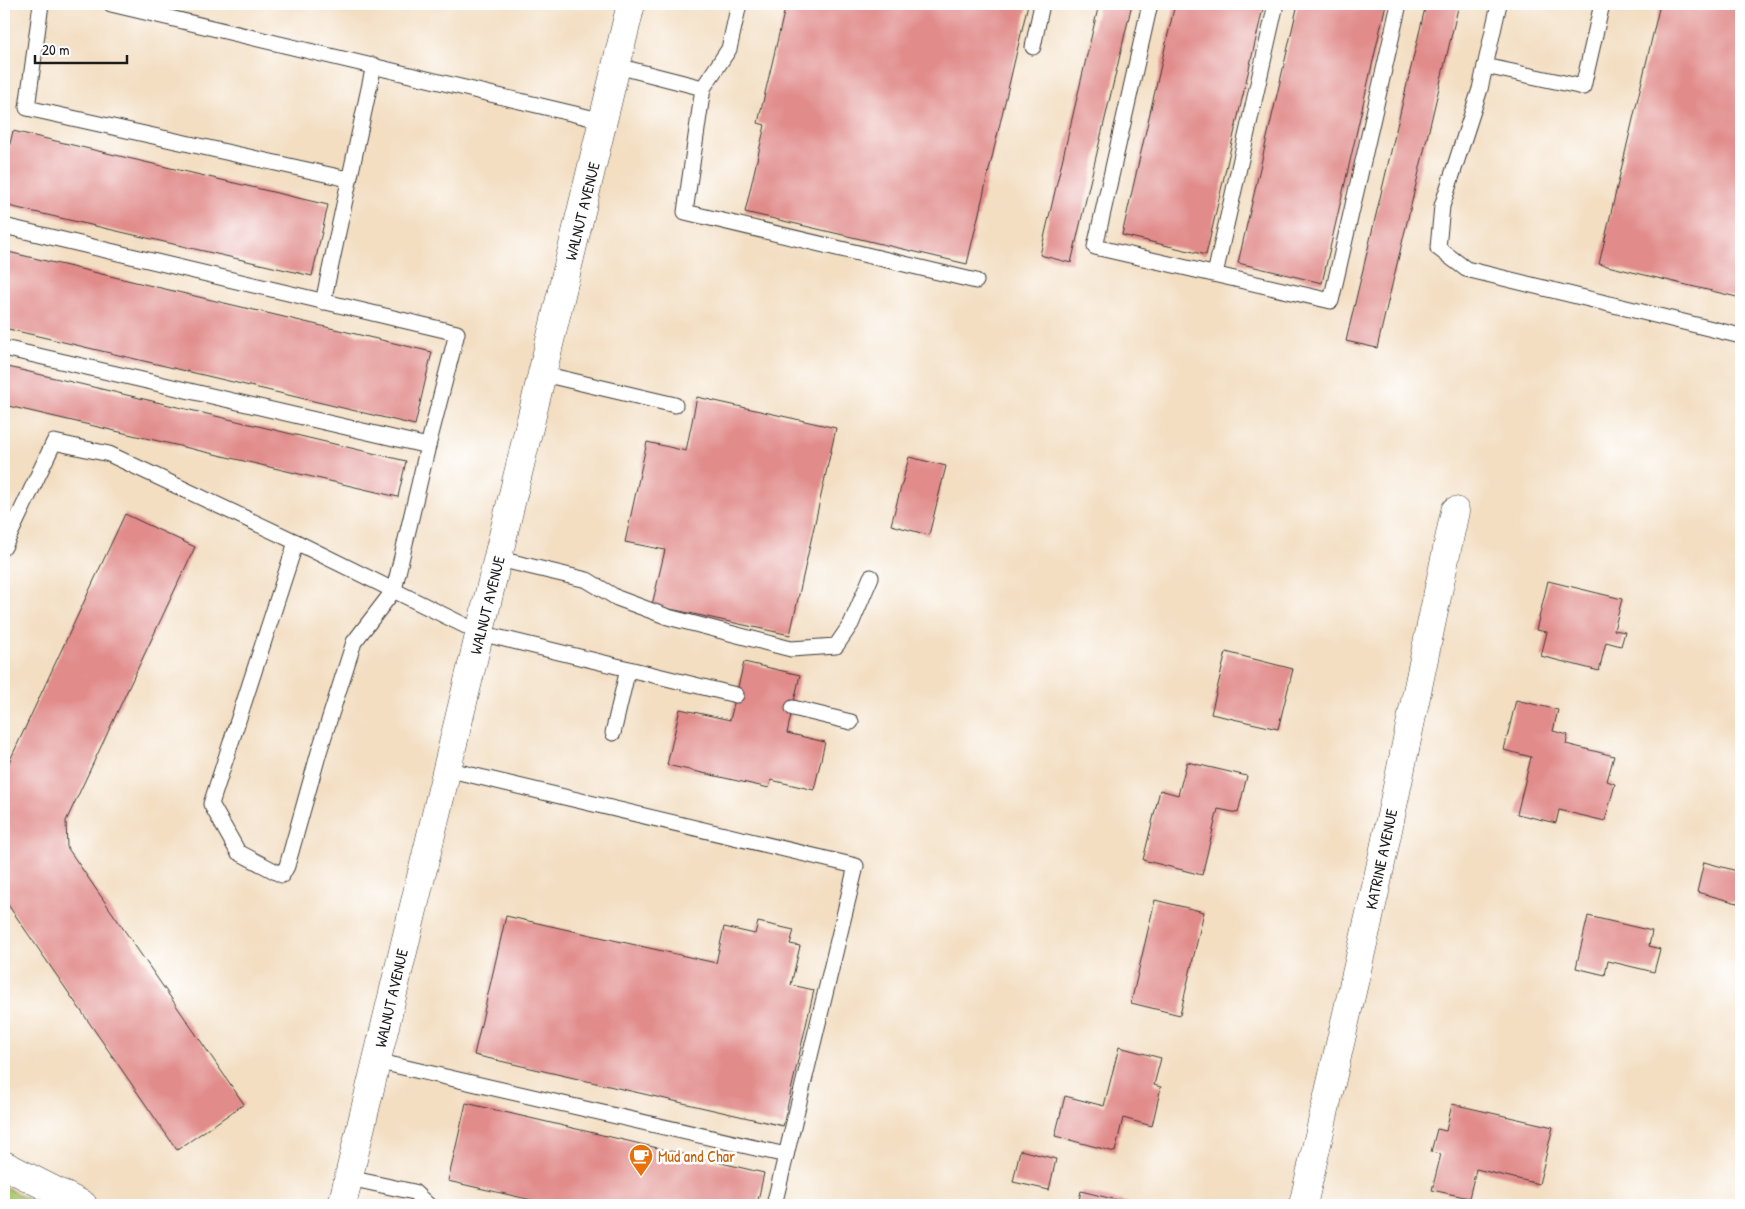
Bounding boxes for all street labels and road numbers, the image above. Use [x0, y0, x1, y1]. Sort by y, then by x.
street label: WALNUT AVENUE [559, 160, 605, 262]
street label: WALNUT AVENUE [464, 554, 510, 656]
street label: KATRINE AVENUE [1360, 807, 1402, 911]
street label: WALNUT AVENUE [369, 947, 413, 1049]

